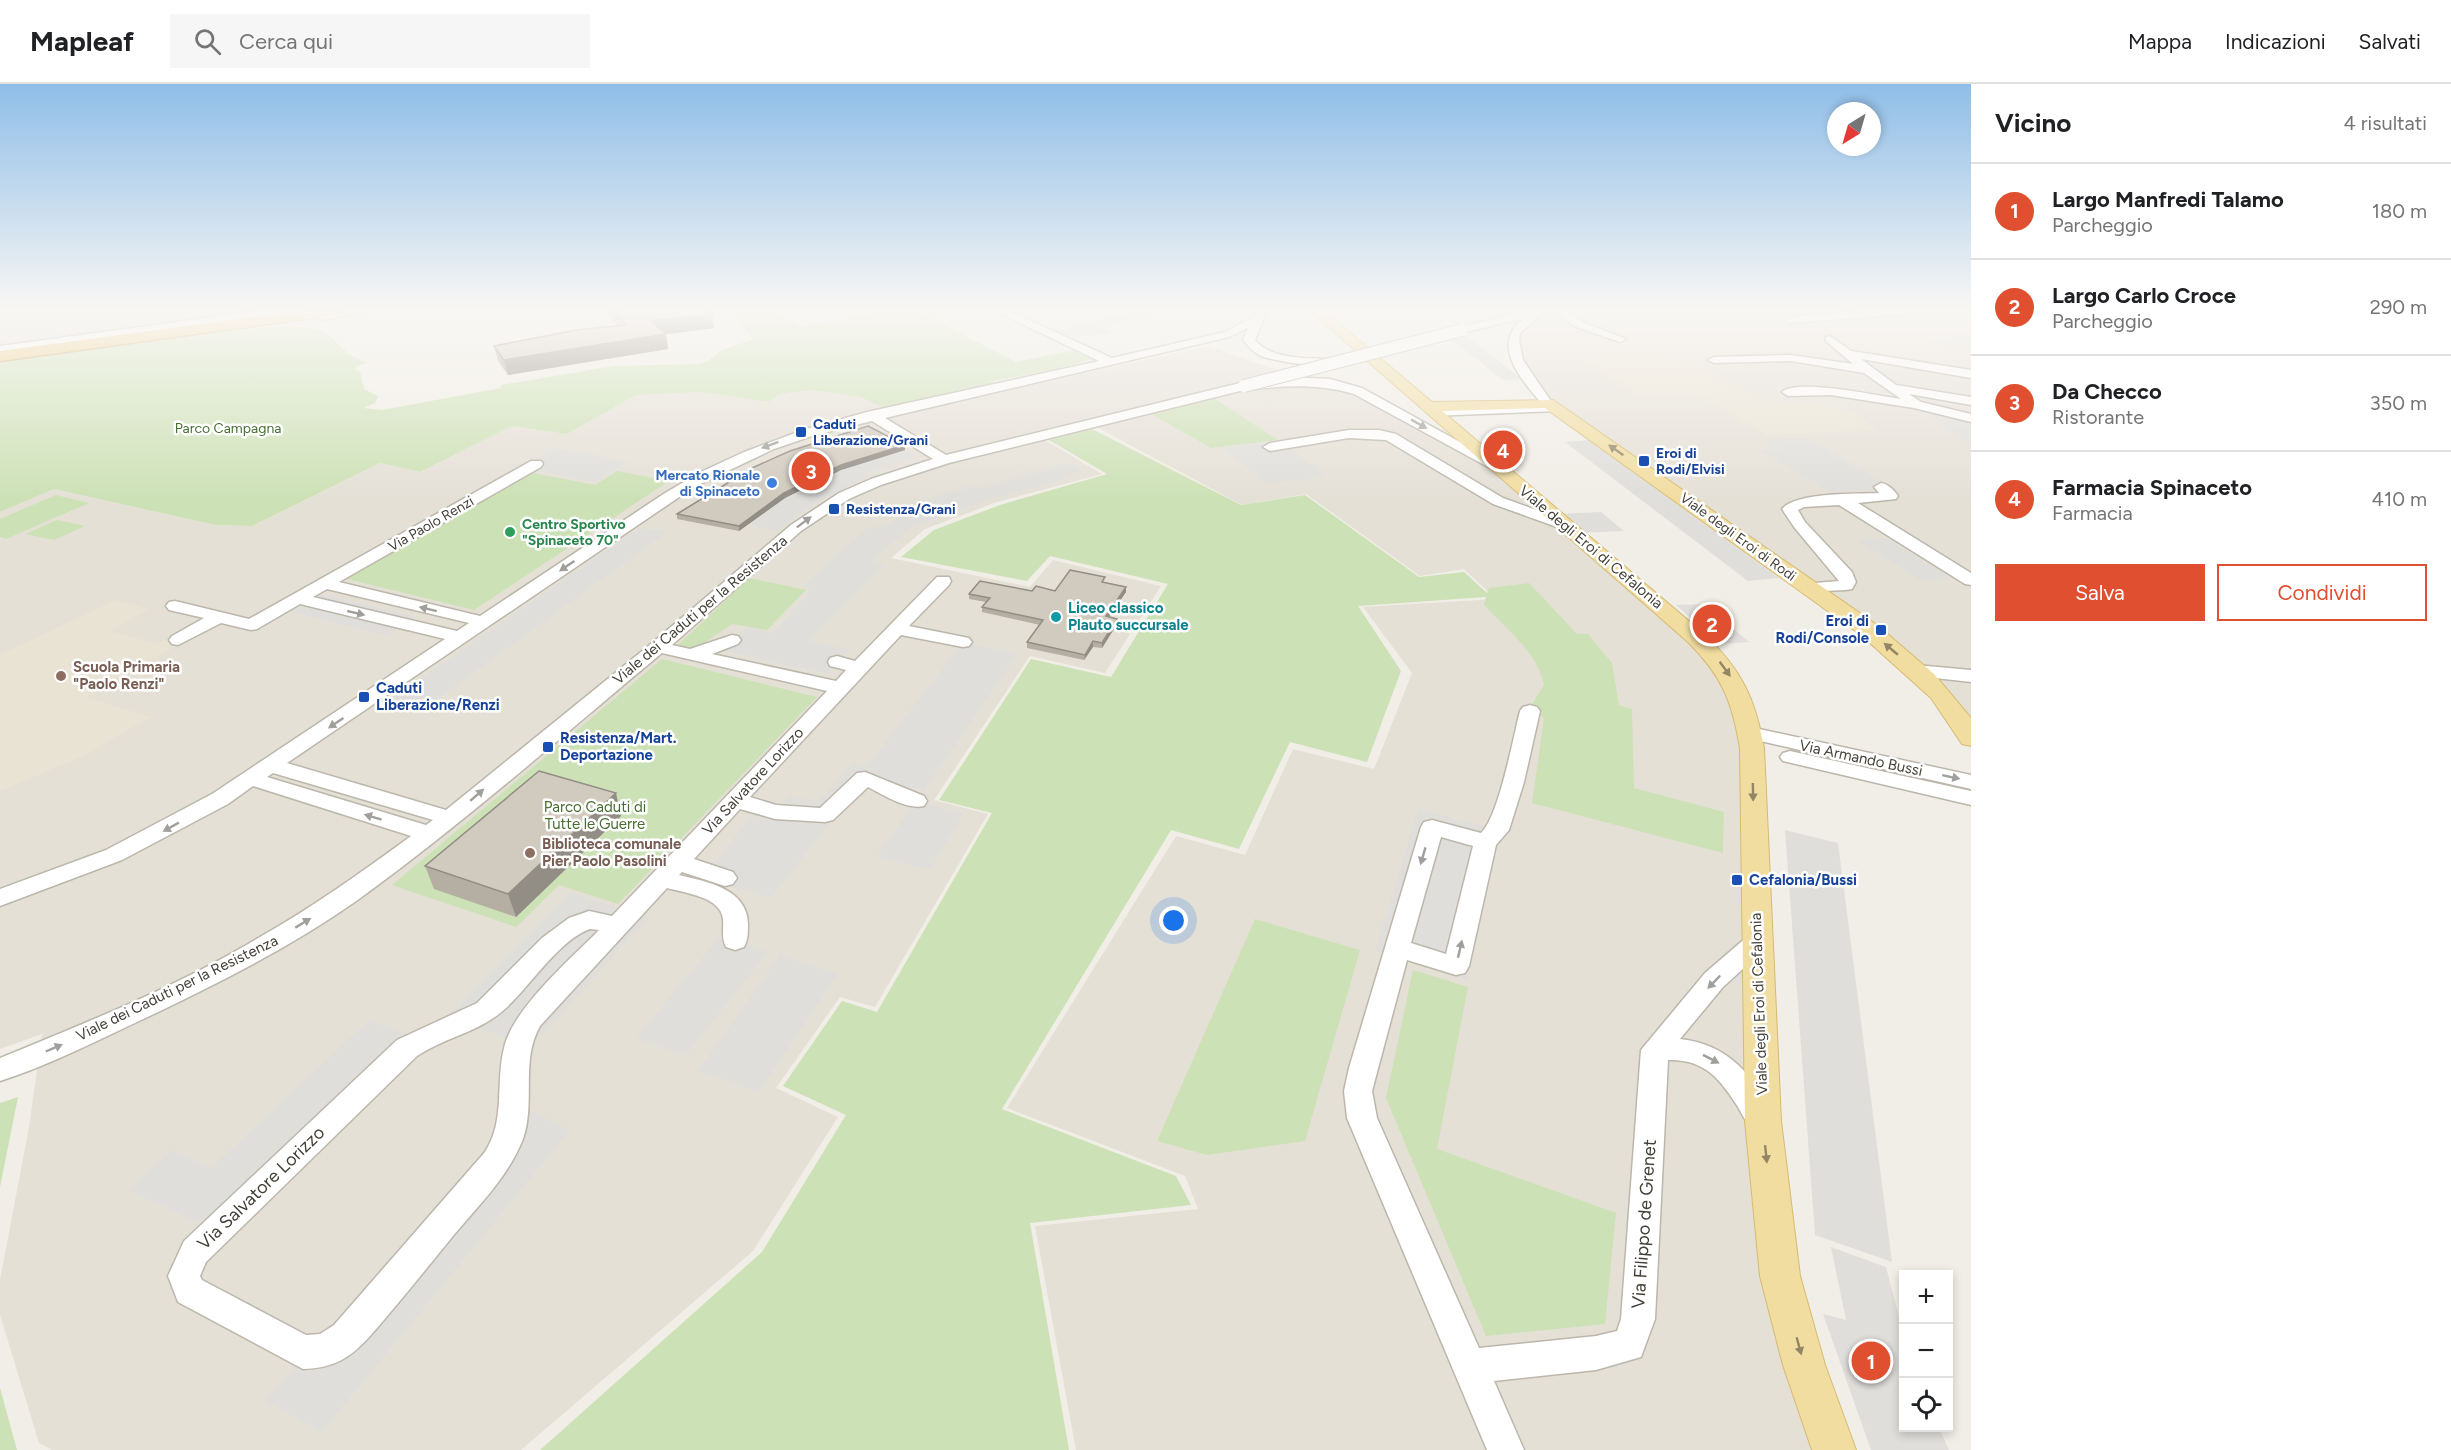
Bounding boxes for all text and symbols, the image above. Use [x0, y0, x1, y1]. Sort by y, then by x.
search box [170, 14, 590, 68]
text: Mapleaf [30, 24, 134, 58]
icon: search [191, 25, 224, 58]
text: Cerca qui [239, 28, 333, 55]
text: Mappa [2128, 29, 2192, 54]
text: Indicazioni [2225, 29, 2326, 54]
text: Salvati [2359, 29, 2421, 54]
north arrow [1827, 102, 1881, 156]
text: Vicino [1995, 107, 2071, 139]
text: 4 risultati [2343, 111, 2427, 135]
text: Largo Manfredi Talamo [2052, 186, 2284, 213]
text: 1 [2010, 199, 2019, 223]
text: 180 m [2372, 199, 2427, 223]
text: Parcheggio [2052, 213, 2153, 237]
text: Largo Carlo Croce [2052, 282, 2236, 309]
text: 2 [2009, 295, 2020, 319]
text: 290 m [2370, 295, 2427, 319]
text: Parcheggio [2052, 309, 2153, 333]
text: Da Checco [2052, 378, 2162, 405]
text: 3 [2009, 391, 2020, 415]
text: 350 m [2370, 391, 2427, 415]
text: Ristorante [2052, 405, 2144, 429]
place label: Caduti Liberazione/Grani [813, 416, 928, 449]
one-way arrow [1411, 419, 1428, 429]
park label: Parco Campagna [175, 420, 281, 437]
marker: Caduti Liberazione/Grani [794, 425, 808, 439]
pin: 4 [1484, 428, 1522, 472]
one-way arrow [761, 441, 779, 451]
one-way arrow [1608, 444, 1624, 456]
place label: Eroi di Rodi/Elvisi [1656, 445, 1725, 478]
pin: 3 [792, 448, 830, 494]
marker: Eroi di Rodi/Elvisi [1637, 454, 1651, 468]
place label: Mercato Rionale di Spinaceto [655, 467, 760, 500]
text: Farmacia Spinaceto [2052, 474, 2252, 501]
marker: Mercato Rionale di Spinaceto [765, 476, 779, 490]
street label: Viale degli Eroi di Cefalonia [1515, 481, 1667, 613]
text: 4 [2008, 487, 2021, 511]
text: 410 m [2372, 487, 2427, 511]
street label: Viale degli Eroi di Rodi [1677, 489, 1799, 585]
street label: Via Paolo Renzi [385, 493, 477, 555]
place label: Resistenza/Grani [846, 501, 956, 518]
text: Farmacia [2052, 501, 2133, 525]
marker: Resistenza/Grani [827, 502, 841, 516]
place label: Centro Sportivo "Spinaceto 70" [522, 516, 626, 549]
one-way arrow [797, 517, 812, 529]
marker: Centro Sportivo "Spinaceto 70" [503, 525, 517, 539]
street label: Viale dei Caduti per la Resistenza [609, 532, 791, 688]
one-way arrow [559, 560, 575, 572]
button: Salva [1995, 564, 2205, 621]
button: Condividi [2217, 564, 2427, 621]
place label: Liceo classico Plauto succursale [1068, 599, 1189, 634]
pin: 2 [1692, 602, 1732, 646]
one-way arrow [418, 603, 437, 613]
one-way arrow [346, 608, 365, 618]
marker: Liceo classico Plauto succursale [1049, 610, 1063, 624]
place label: Eroi di Rodi/Console [1775, 612, 1870, 647]
marker: Eroi di Rodi/Console [1874, 623, 1888, 637]
one-way arrow [1883, 642, 1899, 655]
place label: Scuola Primaria "Paolo Renzi" [73, 658, 180, 693]
one-way arrow [1719, 661, 1731, 676]
marker: Scuola Primaria "Paolo Renzi" [54, 669, 68, 683]
place label: Caduti Liberazione/Renzi [376, 679, 500, 714]
marker: Caduti Liberazione/Renzi [357, 690, 371, 704]
one-way arrow [328, 717, 344, 728]
street label: Via Salvatore Lorizzo [699, 723, 808, 838]
place label: Resistenza/Mart. Deportazione [560, 729, 677, 764]
street label: Via Armando Bussi [1798, 736, 1924, 780]
marker: Resistenza/Mart. Deportazione [541, 740, 555, 754]
one-way arrow [1942, 773, 1960, 783]
one-way arrow [1749, 782, 1758, 801]
one-way arrow [469, 788, 485, 801]
park label: Parco Caduti di Tutte le Guerre [544, 798, 646, 833]
one-way arrow [364, 812, 382, 821]
one-way arrow [163, 822, 180, 832]
place label: Biblioteca comunale Pier Paolo Pasolini [542, 835, 682, 870]
marker: Biblioteca comunale Pier Paolo Pasolini [523, 846, 537, 860]
one-way arrow [1418, 847, 1427, 865]
place label: Cefalonia/Bussi [1749, 871, 1857, 889]
marker: Cefalonia/Bussi [1730, 873, 1744, 887]
your location [1159, 906, 1188, 935]
street label: Viale degli Eroi di Cefalonia [1747, 913, 1771, 1095]
one-way arrow [295, 918, 311, 929]
street label: Viale dei Caduti per la Resistenza [73, 931, 281, 1045]
one-way arrow [1455, 940, 1465, 958]
one-way arrow [1707, 974, 1721, 988]
one-way arrow [46, 1043, 64, 1053]
one-way arrow [1703, 1054, 1720, 1063]
street label: Via Salvatore Lorizzo [193, 1122, 329, 1254]
street label: Via Filippo de Grenet [1627, 1138, 1661, 1309]
one-way arrow [1762, 1145, 1771, 1164]
map controls [1899, 1270, 1953, 1432]
button: + [1899, 1270, 1953, 1324]
button: − [1899, 1324, 1953, 1378]
one-way arrow [1795, 1337, 1804, 1355]
pin: 1 [1852, 1338, 1890, 1384]
button: locate [1899, 1378, 1953, 1432]

